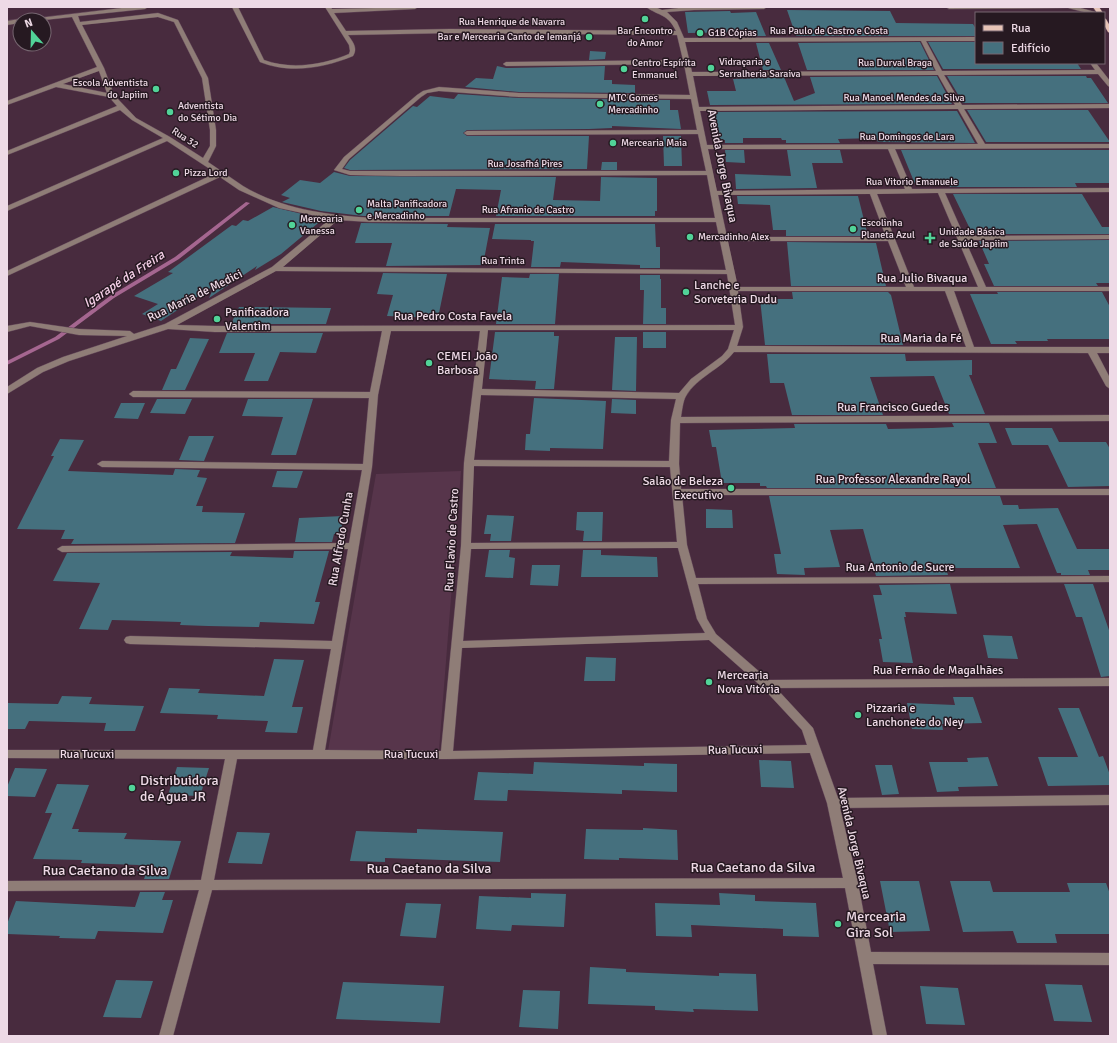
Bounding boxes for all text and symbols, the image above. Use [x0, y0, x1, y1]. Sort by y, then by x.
north arrow [12, 12, 52, 52]
legend [975, 12, 1105, 64]
marker: Bar Encontro do Amor [640, 14, 650, 24]
text: N [23, 16, 35, 30]
street label: Rua Henrique de Navarra [459, 16, 565, 28]
text: Rua [1011, 21, 1031, 36]
place label: Bar Encontro do Amor [617, 25, 673, 49]
street label: Rua Paulo de Castro e Costa [770, 25, 888, 37]
place label: G1B Cópias [708, 27, 757, 39]
marker: G1B Cópias [695, 28, 705, 38]
place label: Bar e Mercearia Canto de Iemanjá [438, 31, 581, 43]
marker: Bar e Mercearia Canto de Iemanjá [584, 32, 594, 42]
text: Edifício [1011, 41, 1050, 56]
place label: Vidraçaria e Serralheria Saraiva [719, 56, 801, 80]
place label: Centro Espírita Emmanuel [632, 57, 696, 81]
street label: Rua Durval Braga [858, 57, 932, 69]
marker: Vidraçaria e Serralheria Saraiva [706, 63, 716, 73]
marker: Centro Espírita Emmanuel [619, 64, 629, 74]
place label: Escola Adventista do Japiim [72, 77, 148, 101]
marker: Escola Adventista do Japiim [151, 84, 161, 94]
place label: MTC Gomes Mercadinho [608, 92, 658, 116]
street label: Rua Manoel Mendes da Silva [843, 92, 965, 104]
marker: MTC Gomes Mercadinho [595, 99, 605, 109]
place label: Adventista do Sétimo Dia [178, 100, 237, 124]
marker: Adventista do Sétimo Dia [165, 107, 175, 117]
street label: Avenida Jorge Bivaqua [704, 108, 740, 224]
street label: Rua 32 [169, 125, 201, 151]
street label: Rua Domingos de Lara [860, 131, 954, 143]
place label: Mercearia Maia [621, 137, 687, 149]
marker: Mercearia Maia [608, 138, 618, 148]
street label: Rua Josafhá Pires [488, 158, 563, 170]
place label: Pizza Lord [184, 167, 228, 179]
marker: Pizza Lord [171, 168, 181, 178]
street label: Rua Vitorio Emanuele [866, 176, 958, 188]
place label: Malta Panificadora e Mercadinho [367, 198, 447, 222]
street label: Rua Afranio de Castro [482, 204, 574, 216]
marker: Malta Panificadora e Mercadinho [354, 205, 364, 215]
place label: Mercearia Vanessa [300, 213, 343, 237]
place label: Escolinha Planeta Azul [861, 217, 915, 241]
marker: Mercearia Vanessa [287, 220, 297, 230]
marker: Escolinha Planeta Azul [848, 224, 858, 234]
place label: Unidade Básica de Saúde Japiim [939, 226, 1008, 250]
place label: Mercadinho Alex [698, 231, 769, 243]
marker: Mercadinho Alex [685, 232, 695, 242]
marker: Unidade Básica de Saúde Japiim [924, 232, 936, 244]
water label: Igarapé da Freira [80, 247, 168, 311]
street label: Rua Trinta [481, 255, 525, 267]
street label: Rua Maria de Medici [145, 266, 245, 326]
street label: Rua Julio Bivaqua [877, 271, 967, 286]
place label: Lanche e Sorveteria Dudu [694, 278, 777, 307]
marker: Lanche e Sorveteria Dudu [681, 287, 691, 297]
place label: Panificadora Valentim [225, 305, 289, 334]
street label: Rua Pedro Costa Favela [394, 309, 512, 324]
marker: Panificadora Valentim [212, 314, 222, 324]
street label: Rua Maria da Fé [880, 331, 962, 346]
place label: CEMEI João Barbosa [437, 349, 498, 378]
marker: CEMEI João Barbosa [424, 358, 434, 368]
street label: Rua Francisco Guedes [837, 400, 949, 415]
street label: Rua Professor Alexandre Rayol [815, 472, 971, 487]
place label: Salão de Beleza Executivo [643, 474, 723, 503]
marker: Salão de Beleza Executivo [726, 483, 736, 493]
street label: Rua Flavio de Castro [442, 488, 462, 592]
street label: Rua Alfredo Cunha [325, 491, 357, 587]
street label: Rua Antonio de Sucre [845, 560, 955, 575]
street label: Rua Fernão de Magalhães [873, 663, 1003, 678]
place label: Mercearia Nova Vitória [717, 668, 780, 697]
marker: Mercearia Nova Vitória [704, 677, 714, 687]
place label: Pizzaria e Lanchonete do Ney [866, 701, 964, 730]
marker: Pizzaria e Lanchonete do Ney [853, 710, 863, 720]
street label: Rua Tucuxi [708, 742, 762, 758]
street label: Rua Tucuxi [60, 747, 114, 762]
street label: Rua Tucuxi [384, 747, 438, 762]
place label: Distribuidora de Água JR [140, 772, 219, 805]
marker: Distribuidora de Água JR [127, 783, 137, 793]
street label: Avenida Jorge Bivaqua [834, 785, 874, 901]
street label: Rua Caetano da Silva [691, 859, 815, 876]
street label: Rua Caetano da Silva [367, 860, 491, 877]
street label: Rua Caetano da Silva [43, 862, 167, 879]
place label: Mercearia Gira Sol [846, 908, 906, 941]
marker: Mercearia Gira Sol [833, 919, 843, 929]

